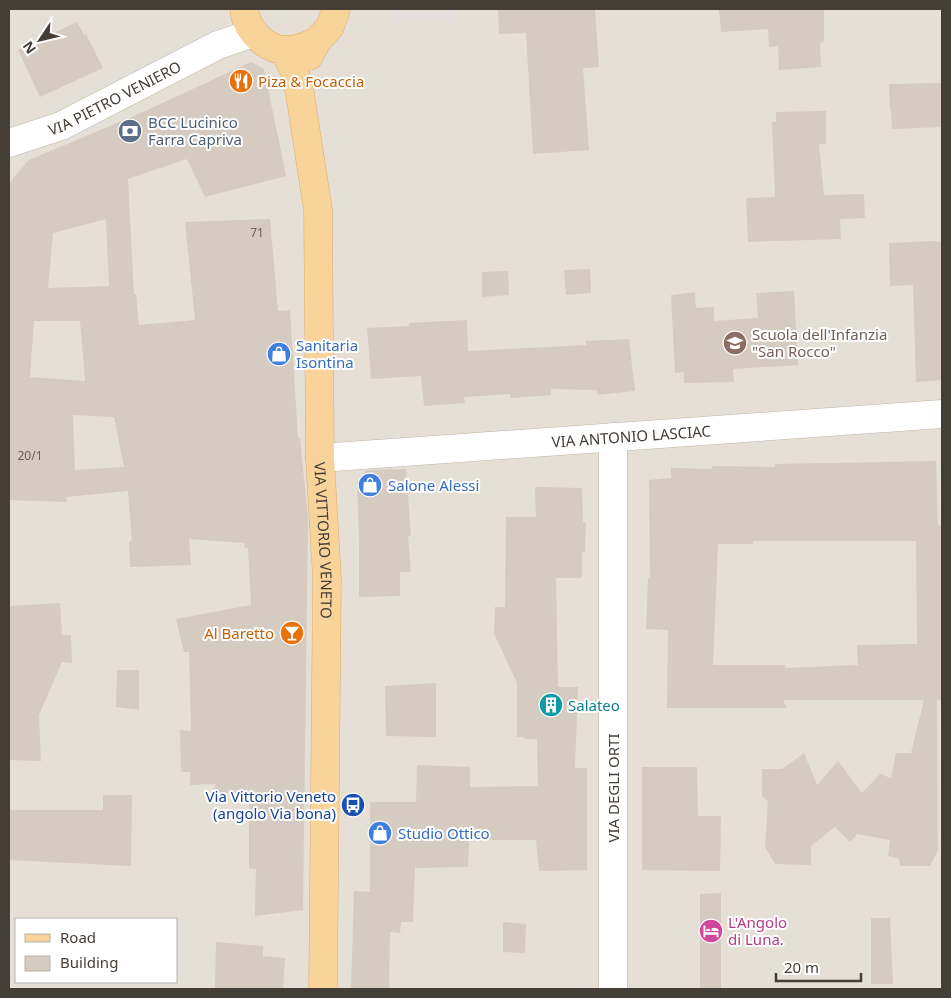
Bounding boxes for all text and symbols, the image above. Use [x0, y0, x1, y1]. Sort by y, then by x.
north arrow [15, 15, 65, 65]
text: N [18, 38, 40, 58]
street label: VIA PIETRO VENIERO [45, 56, 184, 140]
restaurant icon: Piza & Focaccia [228, 68, 254, 94]
place label: Piza & Focaccia [258, 71, 364, 91]
place label: BCC Lucinico Farra Capriva [148, 112, 242, 149]
bank icon: BCC Lucinico Farra Capriva [117, 118, 143, 144]
house number: 71 [250, 224, 264, 241]
place label: Scuola dell'Infanzia "San Rocco" [752, 324, 887, 361]
school or university icon: Scuola dell'Infanzia "San Rocco" [722, 330, 748, 356]
place label: Sanitaria Isontina [296, 335, 358, 372]
shop icon: Sanitaria Isontina [266, 341, 292, 367]
street label: VIA ANTONIO LASCIAC [551, 420, 712, 452]
house number: 20/1 [17, 447, 43, 464]
street label: VIA VITTORIO VENETO [310, 461, 337, 619]
shop icon: Salone Alessi [357, 472, 383, 498]
place label: Salone Alessi [388, 475, 479, 495]
bar icon: Al Baretto [279, 620, 305, 646]
place label: Al Baretto [204, 623, 274, 643]
building icon: Salateo [538, 692, 564, 718]
place label: Salateo [568, 695, 620, 715]
street label: VIA DEGLI ORTI [603, 733, 623, 843]
place label: Via Vittorio Veneto (angolo Via bona) [206, 786, 336, 823]
bus stop icon: Via Vittorio Veneto (angolo Via bona) [340, 792, 366, 818]
shop icon: Studio Ottico [367, 820, 393, 846]
place label: Studio Ottico [398, 823, 490, 843]
place label: L'Angolo di Luna. [728, 912, 787, 949]
legend [15, 918, 178, 983]
hotel icon: L'Angolo di Luna. [698, 918, 724, 944]
text: Road [60, 927, 96, 947]
scale bar [776, 950, 861, 982]
text: Building [60, 952, 118, 972]
text: 20 m [784, 957, 819, 977]

